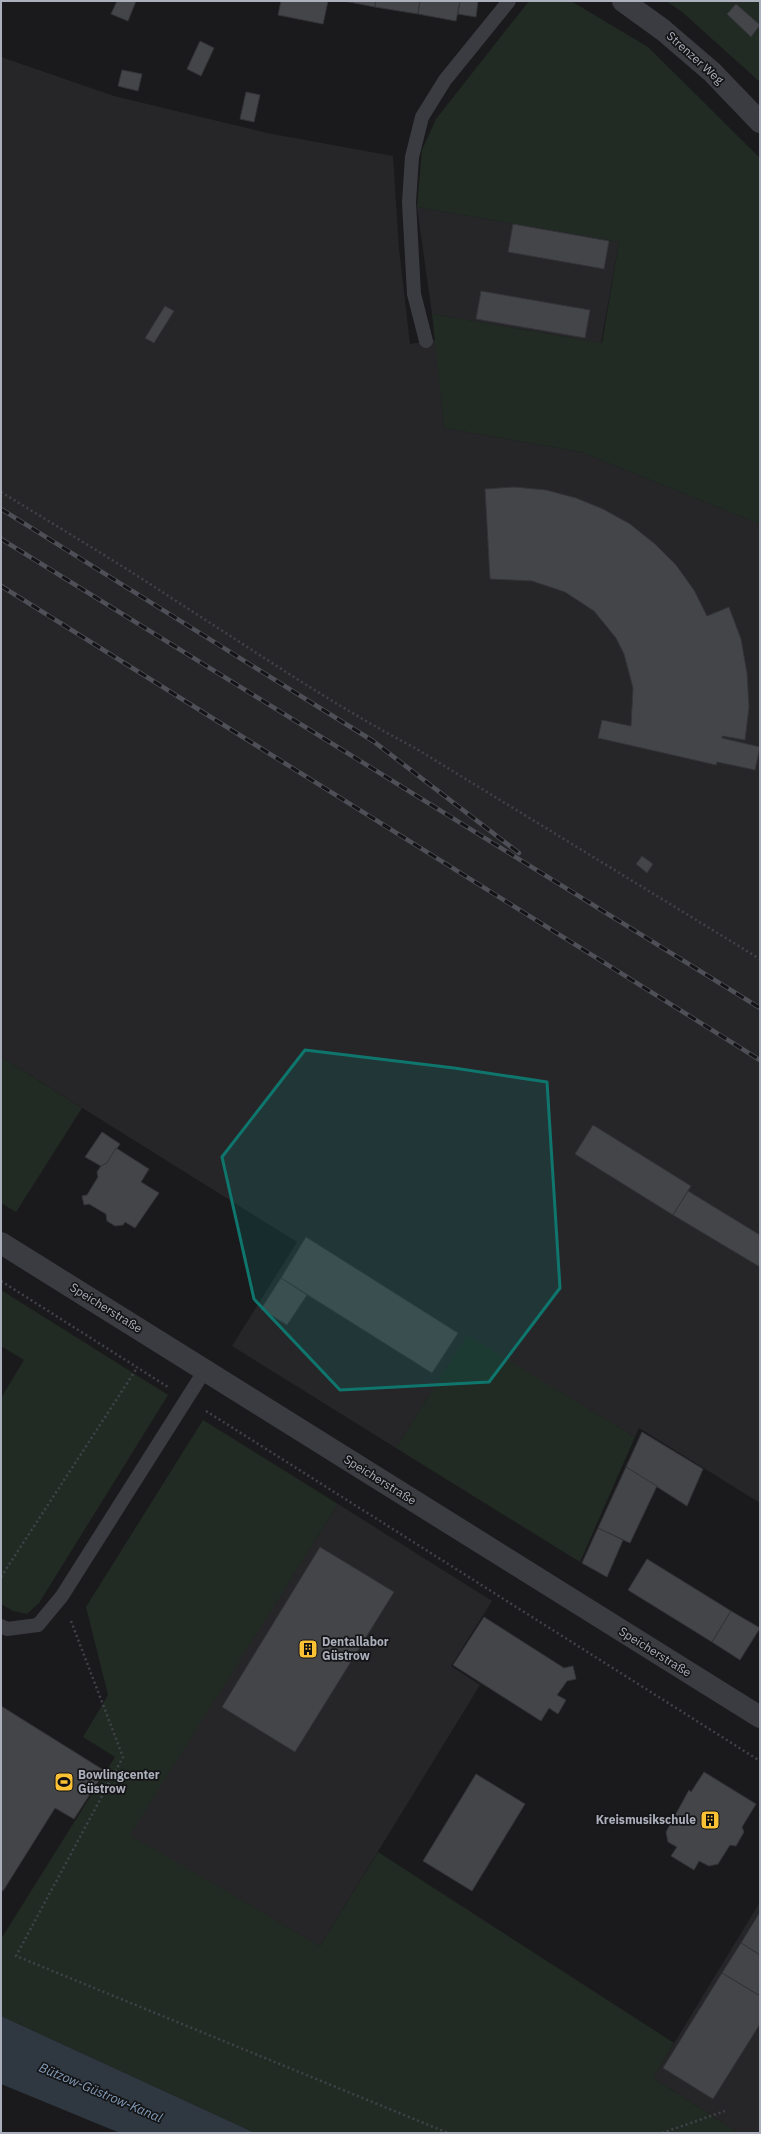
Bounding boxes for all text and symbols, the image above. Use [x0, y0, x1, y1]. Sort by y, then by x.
street label: Strenzer Weg [664, 28, 727, 88]
street label: Speicherstraße [67, 1279, 146, 1336]
street label: Speicherstraße [341, 1451, 420, 1508]
street label: Speicherstraße [616, 1623, 695, 1680]
place label: Dentallabor Güstrow [322, 1634, 389, 1663]
building icon: Dentallabor Güstrow [297, 1638, 319, 1660]
place label: Bowlingcenter Güstrow [78, 1767, 160, 1796]
sports icon: Bowlingcenter Güstrow [53, 1771, 75, 1793]
building icon: Kreismusikschule [699, 1809, 721, 1831]
place label: Kreismusikschule [596, 1812, 696, 1827]
water label: Bützow-Güstrow-Kanal [37, 2059, 166, 2126]

